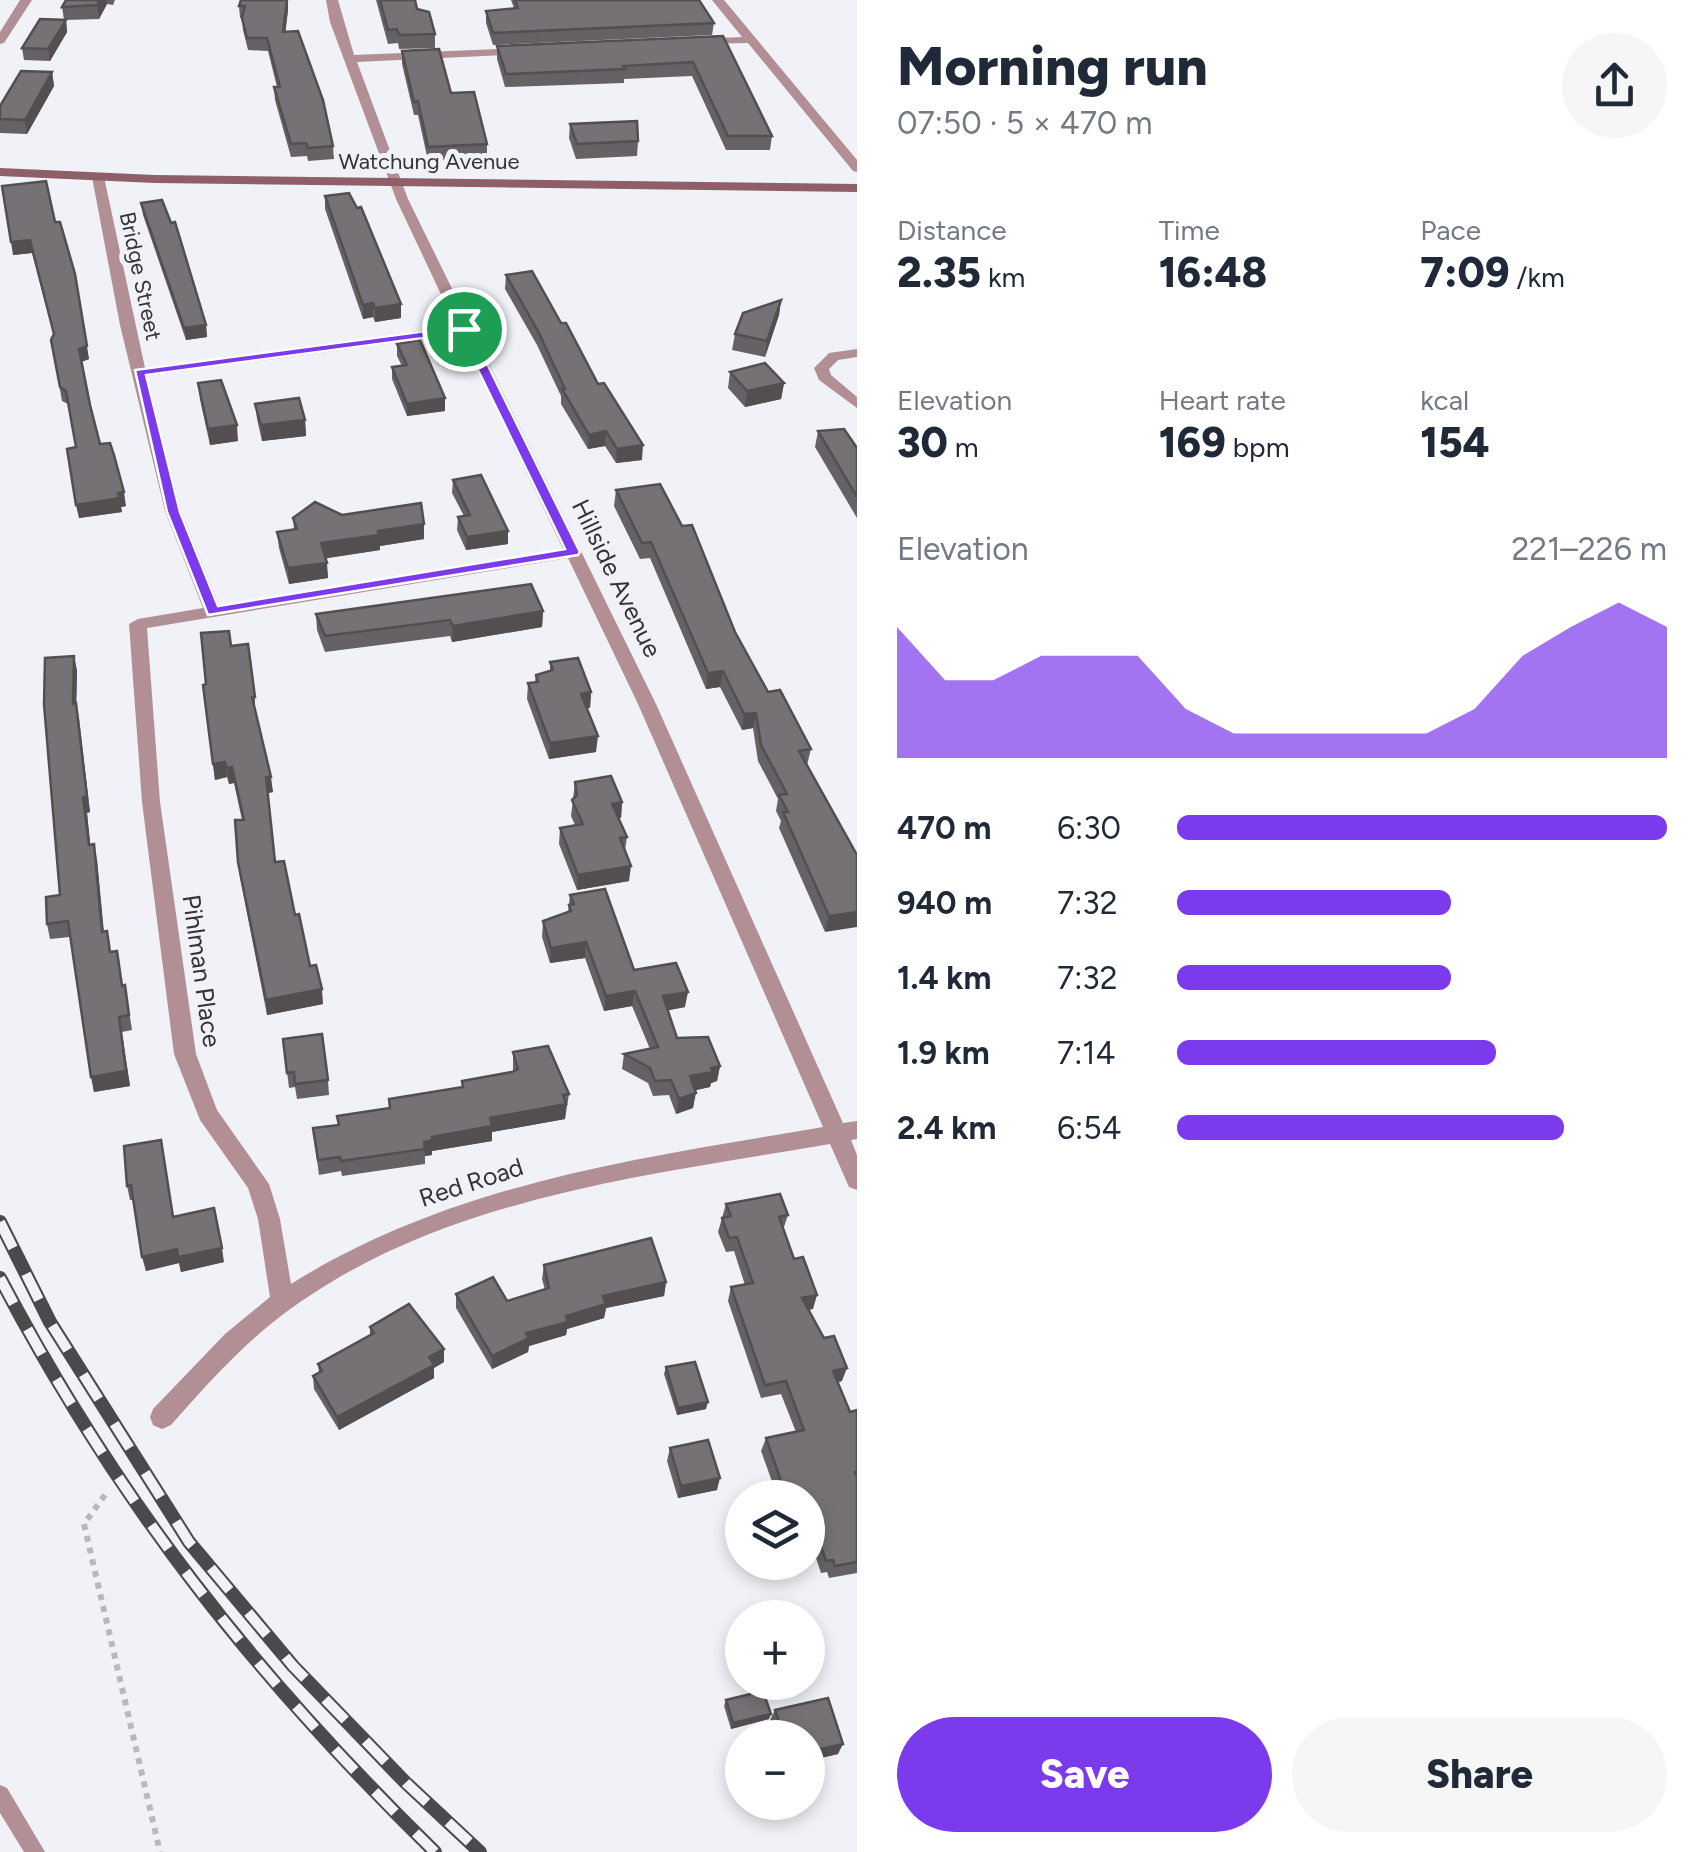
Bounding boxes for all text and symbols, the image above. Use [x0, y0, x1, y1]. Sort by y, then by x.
text: Morning run [897, 33, 1208, 99]
button: share [1562, 33, 1667, 138]
text: 07:50 · 5 × 470 m [897, 104, 1153, 142]
street label: Watchung Avenue [338, 148, 520, 175]
street label: Bridge Street [114, 209, 167, 343]
text: Distance [897, 213, 1007, 247]
text: Time [1159, 213, 1220, 247]
text: Pace [1420, 213, 1481, 247]
text: 2.35 [897, 247, 981, 298]
text: 16:48 [1159, 247, 1267, 298]
text: 7:09 [1420, 247, 1510, 298]
text: km [981, 260, 1025, 294]
text: /km [1510, 260, 1565, 294]
pin [422, 287, 507, 372]
icon: arrive [437, 302, 492, 357]
text: Elevation [897, 383, 1012, 417]
text: Heart rate [1159, 383, 1286, 417]
text: kcal [1420, 383, 1469, 417]
text: 30 [897, 417, 948, 468]
text: 169 [1159, 417, 1226, 468]
text: 154 [1420, 417, 1490, 468]
text: m [948, 430, 979, 464]
text: bpm [1226, 430, 1289, 464]
street label: Hillside Avenue [566, 494, 668, 662]
text: Elevation [897, 530, 1029, 568]
text: 221–226 m [1511, 530, 1667, 568]
text: 470 m [897, 809, 991, 847]
text: 6:30 [1057, 809, 1121, 847]
text: 940 m [897, 884, 992, 922]
text: 7:32 [1057, 884, 1118, 922]
street label: Pihlman Place [176, 893, 228, 1049]
text: 1.4 km [897, 959, 991, 997]
text: 7:32 [1057, 959, 1118, 997]
text: 1.9 km [897, 1034, 990, 1072]
text: 7:14 [1057, 1034, 1115, 1072]
text: 2.4 km [897, 1109, 996, 1147]
text: 6:54 [1057, 1109, 1121, 1147]
street label: Red Road [415, 1151, 527, 1213]
map controls [725, 1480, 825, 1820]
button: layers [725, 1480, 825, 1580]
button: + [725, 1600, 825, 1700]
button: Save [897, 1717, 1272, 1832]
button: Share [1292, 1717, 1667, 1832]
button: − [725, 1720, 825, 1820]

